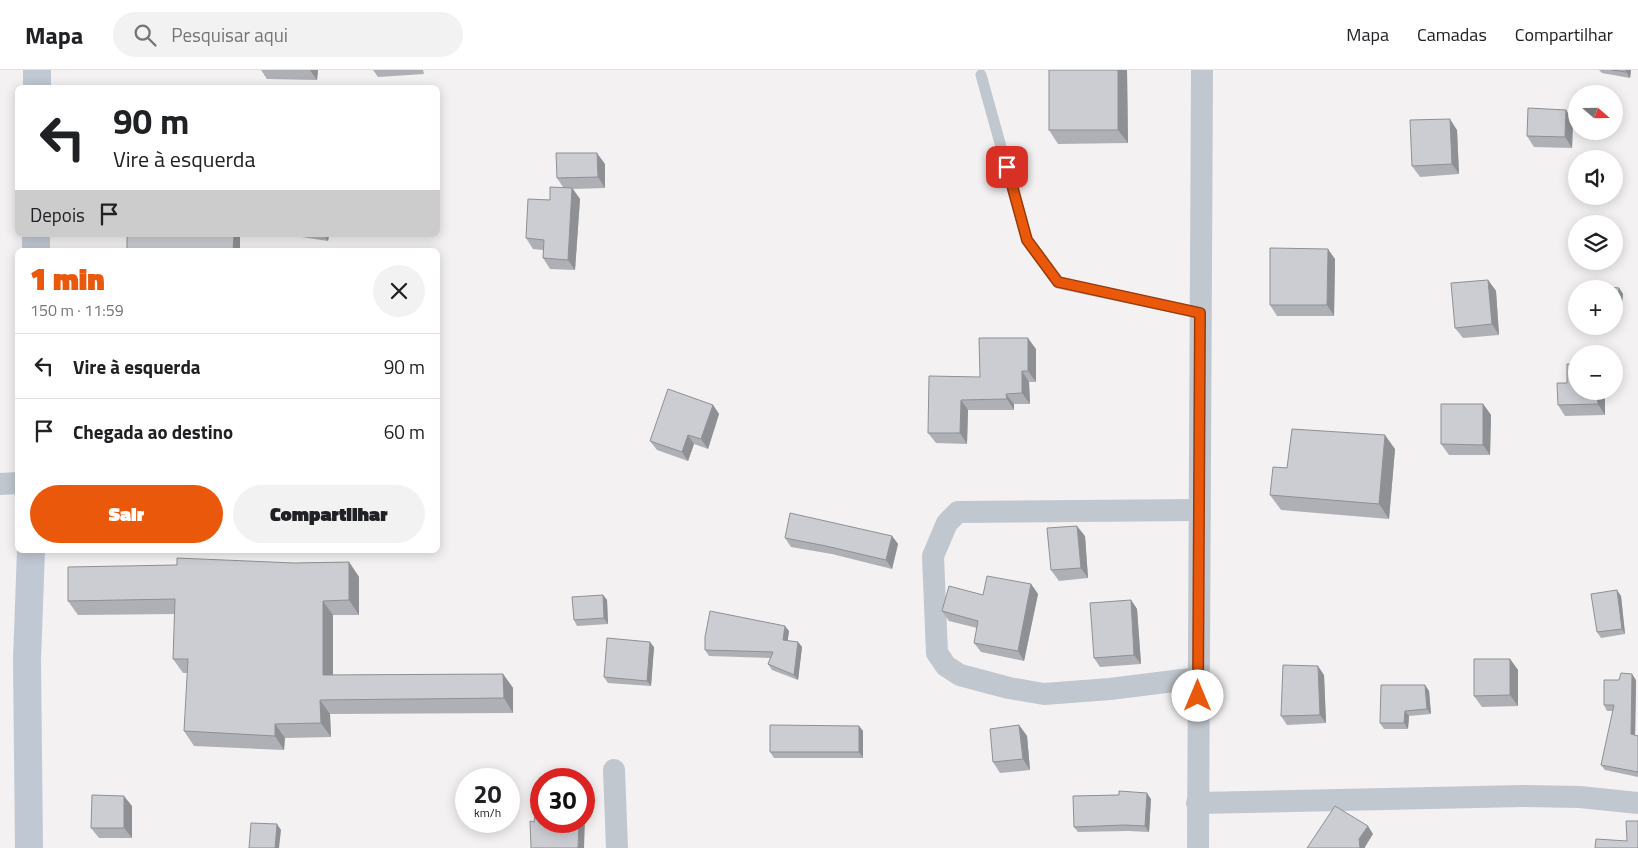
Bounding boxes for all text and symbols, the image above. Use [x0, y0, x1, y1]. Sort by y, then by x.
search box [113, 12, 463, 57]
text: Mapa [25, 17, 83, 53]
text: Pesquisar aqui [171, 20, 288, 49]
icon: search [131, 21, 159, 49]
text: Mapa [1346, 21, 1389, 48]
text: Camadas [1417, 21, 1487, 48]
text: Compartilhar [1515, 21, 1613, 48]
north arrow [1568, 85, 1622, 140]
map controls [1568, 85, 1623, 400]
text: 90 m [113, 94, 189, 148]
icon: left [30, 105, 95, 170]
text: Vire à esquerda [113, 142, 256, 176]
pin [986, 146, 1028, 188]
button: sound [1568, 150, 1623, 205]
icon: arrive [993, 153, 1021, 181]
text: Depois [30, 200, 85, 229]
icon: arrive [95, 200, 123, 228]
button: layers [1568, 215, 1623, 270]
text: 1 min [30, 256, 105, 302]
button: close [373, 265, 425, 317]
button: + [1568, 280, 1623, 335]
text: 150 m · 11:59 [30, 298, 124, 322]
button: − [1568, 345, 1623, 400]
icon: left [30, 352, 58, 380]
text: Vire à esquerda [73, 352, 201, 381]
text: 90 m [384, 352, 425, 381]
icon: arrive [30, 417, 58, 445]
text: Chegada ao destino [73, 417, 233, 446]
text: 60 m [384, 417, 425, 446]
button: Sair [30, 485, 223, 543]
button: Compartilhar [233, 485, 425, 543]
position arrow [1171, 669, 1223, 721]
speed limit sign: 30 [530, 768, 595, 833]
text: 20 [473, 775, 502, 813]
text: km/h [474, 803, 501, 822]

